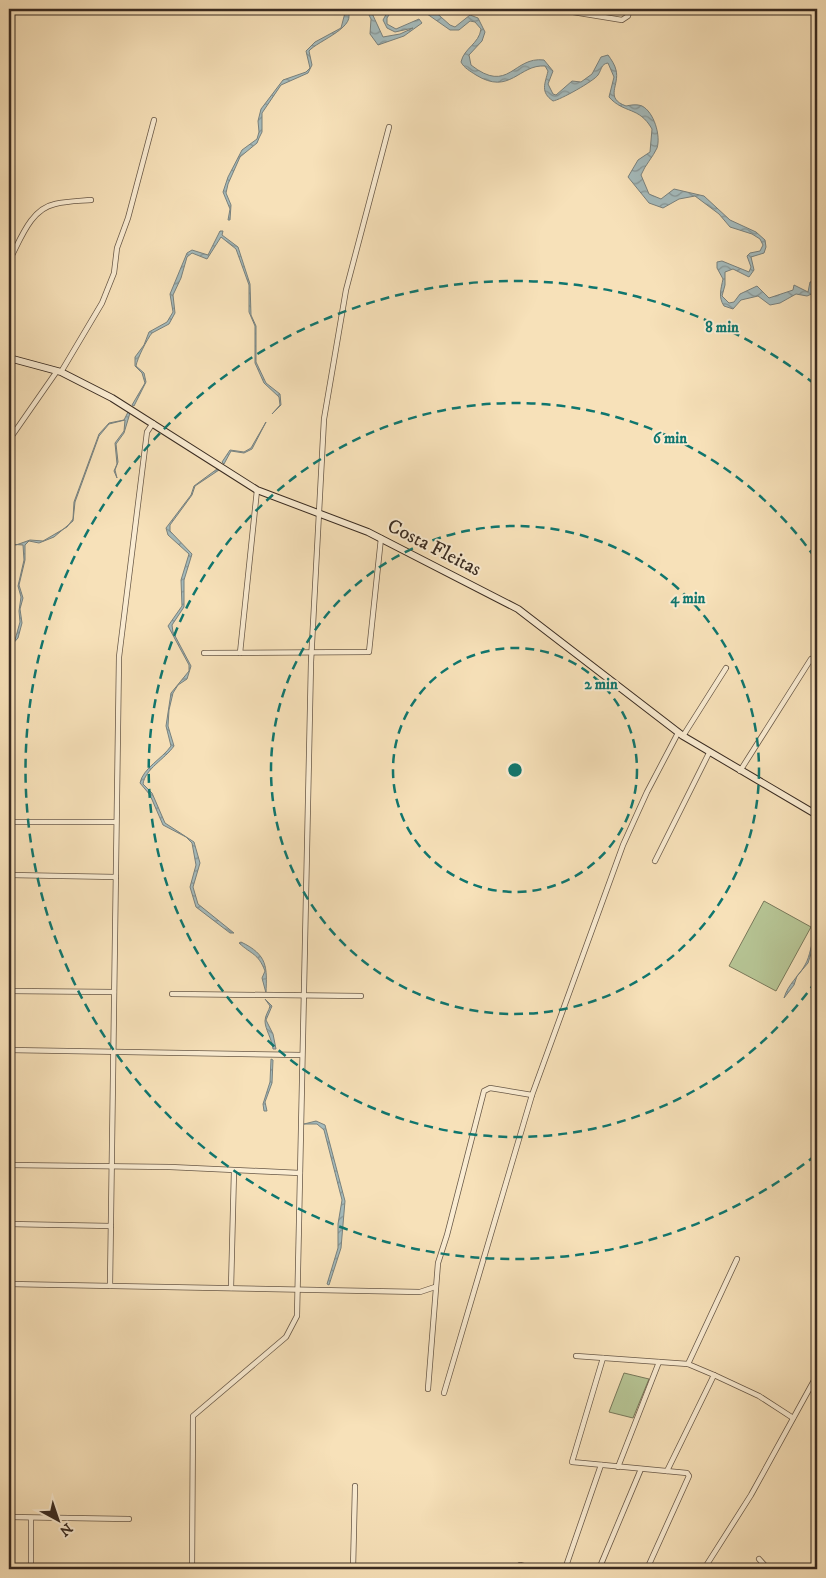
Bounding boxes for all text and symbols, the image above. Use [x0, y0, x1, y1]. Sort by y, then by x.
text: 8 min [705, 318, 739, 337]
text: 6 min [653, 429, 687, 448]
street label: Costa Fleitas [383, 514, 485, 582]
text: 4 min [670, 589, 706, 608]
text: 2 min [584, 675, 618, 694]
centre of rings [506, 761, 524, 779]
north arrow [32, 1496, 82, 1546]
text: N [55, 1519, 76, 1540]

